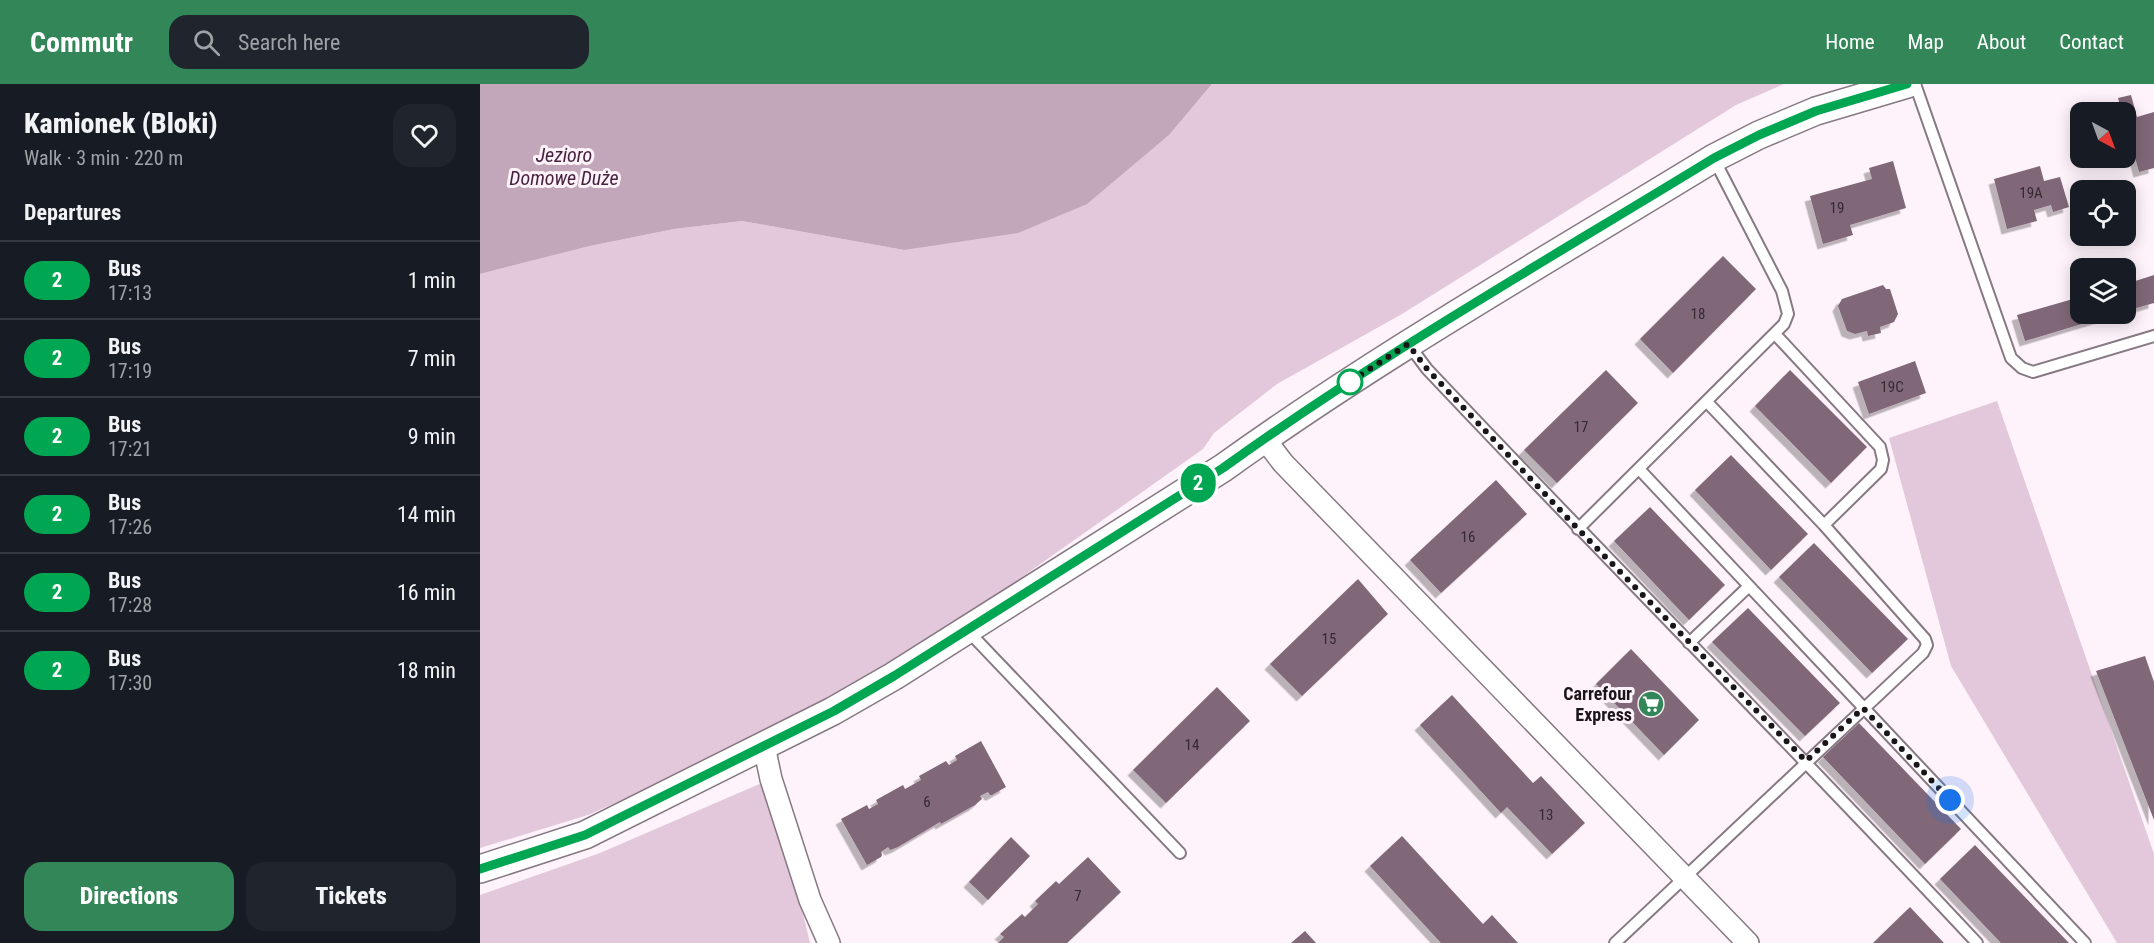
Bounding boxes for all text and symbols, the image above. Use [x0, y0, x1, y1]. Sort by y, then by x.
search box [169, 15, 589, 69]
text: Commutr [30, 26, 133, 59]
icon: search [190, 26, 223, 59]
text: Search here [238, 30, 340, 55]
text: Home [1825, 30, 1875, 54]
text: Map [1908, 30, 1944, 54]
text: About [1977, 30, 2026, 54]
text: Contact [2059, 30, 2124, 54]
north arrow [2070, 102, 2136, 168]
map controls [2070, 102, 2136, 324]
button: heart [393, 104, 456, 167]
text: Kamionek (Bloki) [24, 107, 218, 140]
water label: Jezioro Domowe Duże [509, 143, 619, 190]
text: Walk · 3 min · 220 m [24, 146, 183, 170]
button: locate [2070, 180, 2136, 246]
house number: 19A [2019, 184, 2043, 202]
house number: 19 [1830, 199, 1844, 217]
text: Departures [24, 200, 121, 225]
text: Bus [108, 256, 141, 281]
button: layers [2070, 258, 2136, 324]
text: 2 [52, 268, 62, 292]
text: 1 min [408, 268, 456, 293]
text: 17:13 [108, 281, 152, 305]
house number: 18 [1691, 305, 1705, 323]
text: Bus [108, 334, 141, 359]
text: 2 [52, 346, 62, 370]
text: 7 min [408, 346, 456, 371]
text: 17:19 [108, 359, 152, 383]
unlabelled marker [1337, 369, 1363, 395]
house number: 19C [1880, 378, 1904, 396]
text: Bus [108, 412, 141, 437]
house number: 17 [1574, 418, 1588, 436]
text: 2 [52, 424, 62, 448]
text: 9 min [408, 424, 456, 449]
text: 17:21 [108, 437, 152, 461]
line badge: 2 [1178, 464, 1218, 502]
text: 2 [1193, 471, 1203, 495]
text: Bus [108, 490, 141, 515]
text: 2 [52, 502, 62, 526]
text: 14 min [397, 502, 456, 527]
text: 17:26 [108, 515, 152, 539]
house number: 16 [1461, 528, 1475, 546]
text: Bus [108, 568, 141, 593]
text: 2 [52, 580, 62, 604]
text: 16 min [397, 580, 456, 605]
text: 17:28 [108, 593, 152, 617]
house number: 15 [1322, 630, 1336, 648]
text: Bus [108, 646, 141, 671]
text: 2 [52, 658, 62, 682]
text: 18 min [397, 658, 456, 683]
text: 17:30 [108, 671, 152, 695]
place label: Carrefour Express [1563, 683, 1632, 725]
supermarket icon: Carrefour Express [1636, 689, 1666, 719]
house number: 14 [1185, 736, 1199, 754]
your location [1935, 785, 1965, 815]
house number: 6 [923, 793, 931, 811]
house number: 13 [1539, 806, 1553, 824]
button: Directions [24, 862, 234, 931]
button: Tickets [246, 862, 456, 931]
house number: 7 [1074, 887, 1082, 905]

